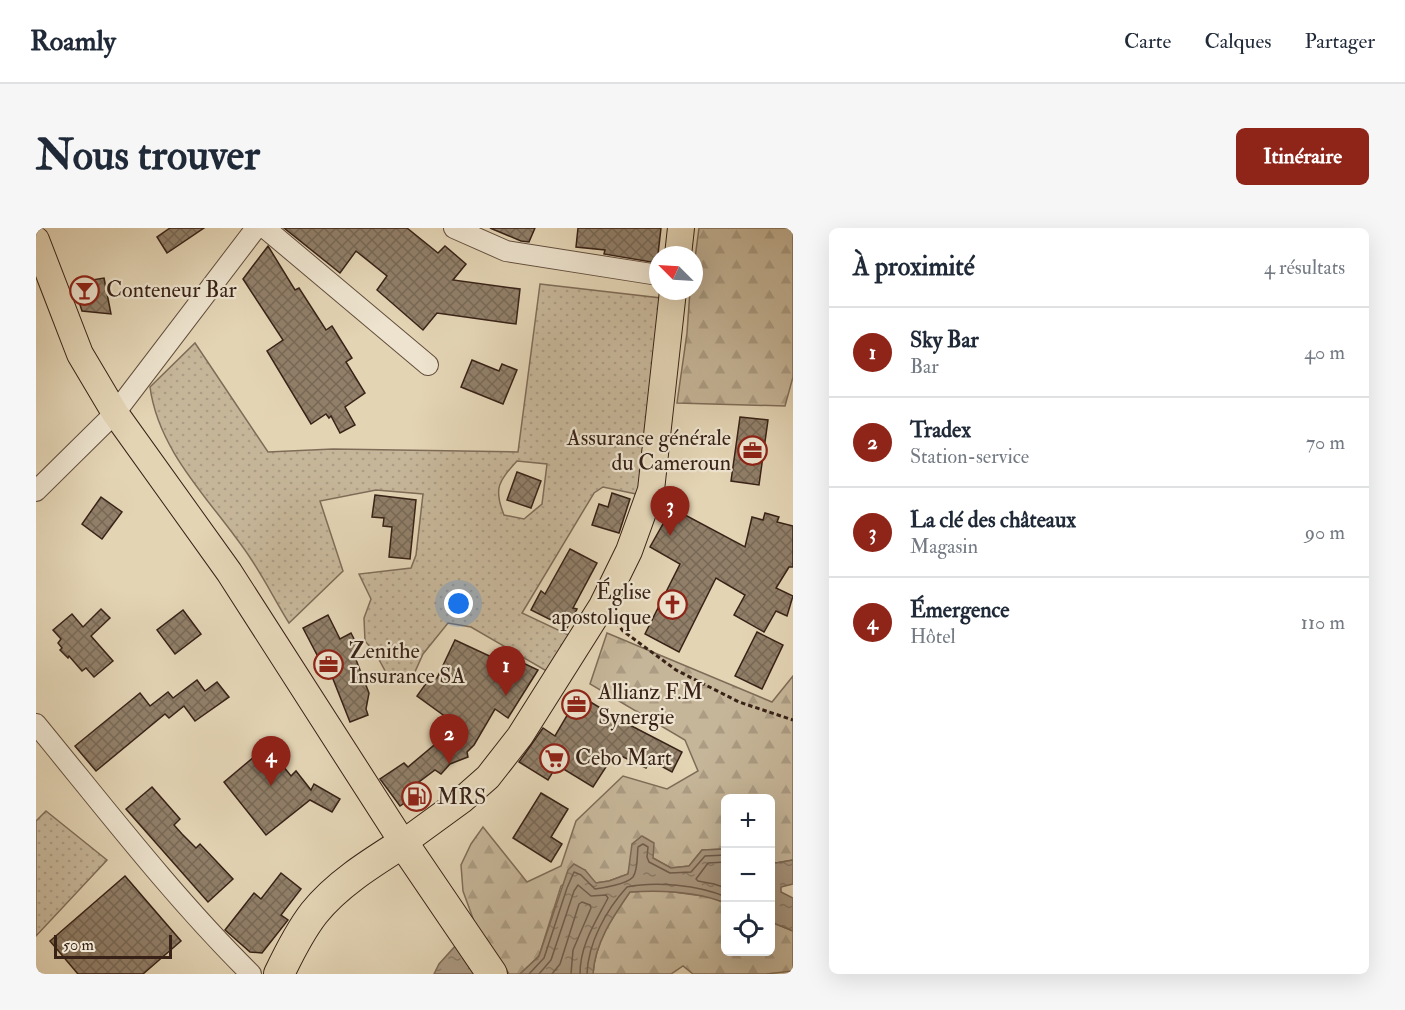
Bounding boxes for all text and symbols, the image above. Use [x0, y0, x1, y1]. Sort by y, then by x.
text: Roamly [30, 24, 116, 59]
text: Carte [1124, 28, 1171, 55]
text: Calques [1204, 28, 1271, 55]
text: Partager [1304, 28, 1375, 55]
button: Itinéraire [1236, 128, 1369, 185]
text: Nous trouver [36, 130, 260, 182]
north arrow [649, 246, 703, 300]
text: À proximité [853, 251, 975, 283]
text: 4 résultats [1264, 255, 1345, 280]
bar icon: Conteneur Bar [69, 274, 101, 306]
place label: Conteneur Bar [106, 276, 237, 304]
text: Sky Bar [910, 326, 979, 354]
text: 1 [869, 340, 876, 365]
text: 40 m [1304, 340, 1345, 365]
text: Bar [910, 354, 939, 379]
text: Tradex [910, 416, 971, 444]
place label: Assurance générale du Cameroun [566, 424, 731, 477]
text: 2 [867, 430, 878, 455]
text: 70 m [1306, 430, 1345, 455]
office icon: Assurance générale du Cameroun [736, 435, 768, 467]
text: Station-service [910, 444, 1029, 469]
pin: 3 [650, 486, 690, 536]
text: La clé des châteaux [910, 506, 1076, 534]
text: 3 [869, 520, 876, 545]
text: 90 m [1305, 520, 1345, 545]
text: Magasin [910, 534, 978, 559]
place label: Église apostolique [552, 577, 651, 632]
your location [444, 589, 473, 618]
church icon: Église apostolique [656, 589, 688, 621]
text: Émergence [910, 596, 1010, 624]
text: 4 [867, 610, 878, 635]
text: 110 m [1301, 610, 1345, 635]
text: Hôtel [910, 624, 956, 649]
place label: Zenithe Insurance SA [349, 637, 466, 690]
pin: 1 [486, 646, 526, 696]
office icon: Zenithe Insurance SA [312, 648, 344, 680]
place label: Allianz F.M Synergie [597, 678, 703, 731]
office icon: Allianz F.M Synergie [561, 689, 593, 721]
pin: 2 [430, 714, 468, 764]
pin: 4 [252, 736, 290, 786]
supermarket icon: Cebo Mart [538, 742, 570, 774]
place label: Cebo Mart [575, 744, 672, 772]
fuel station icon: MRS [400, 781, 432, 813]
place label: MRS [437, 783, 486, 811]
map controls [721, 794, 775, 956]
button: + [721, 794, 775, 848]
button: − [721, 848, 775, 902]
button: locate [721, 902, 775, 956]
scale bar [54, 932, 172, 960]
text: 50 m [63, 935, 94, 955]

